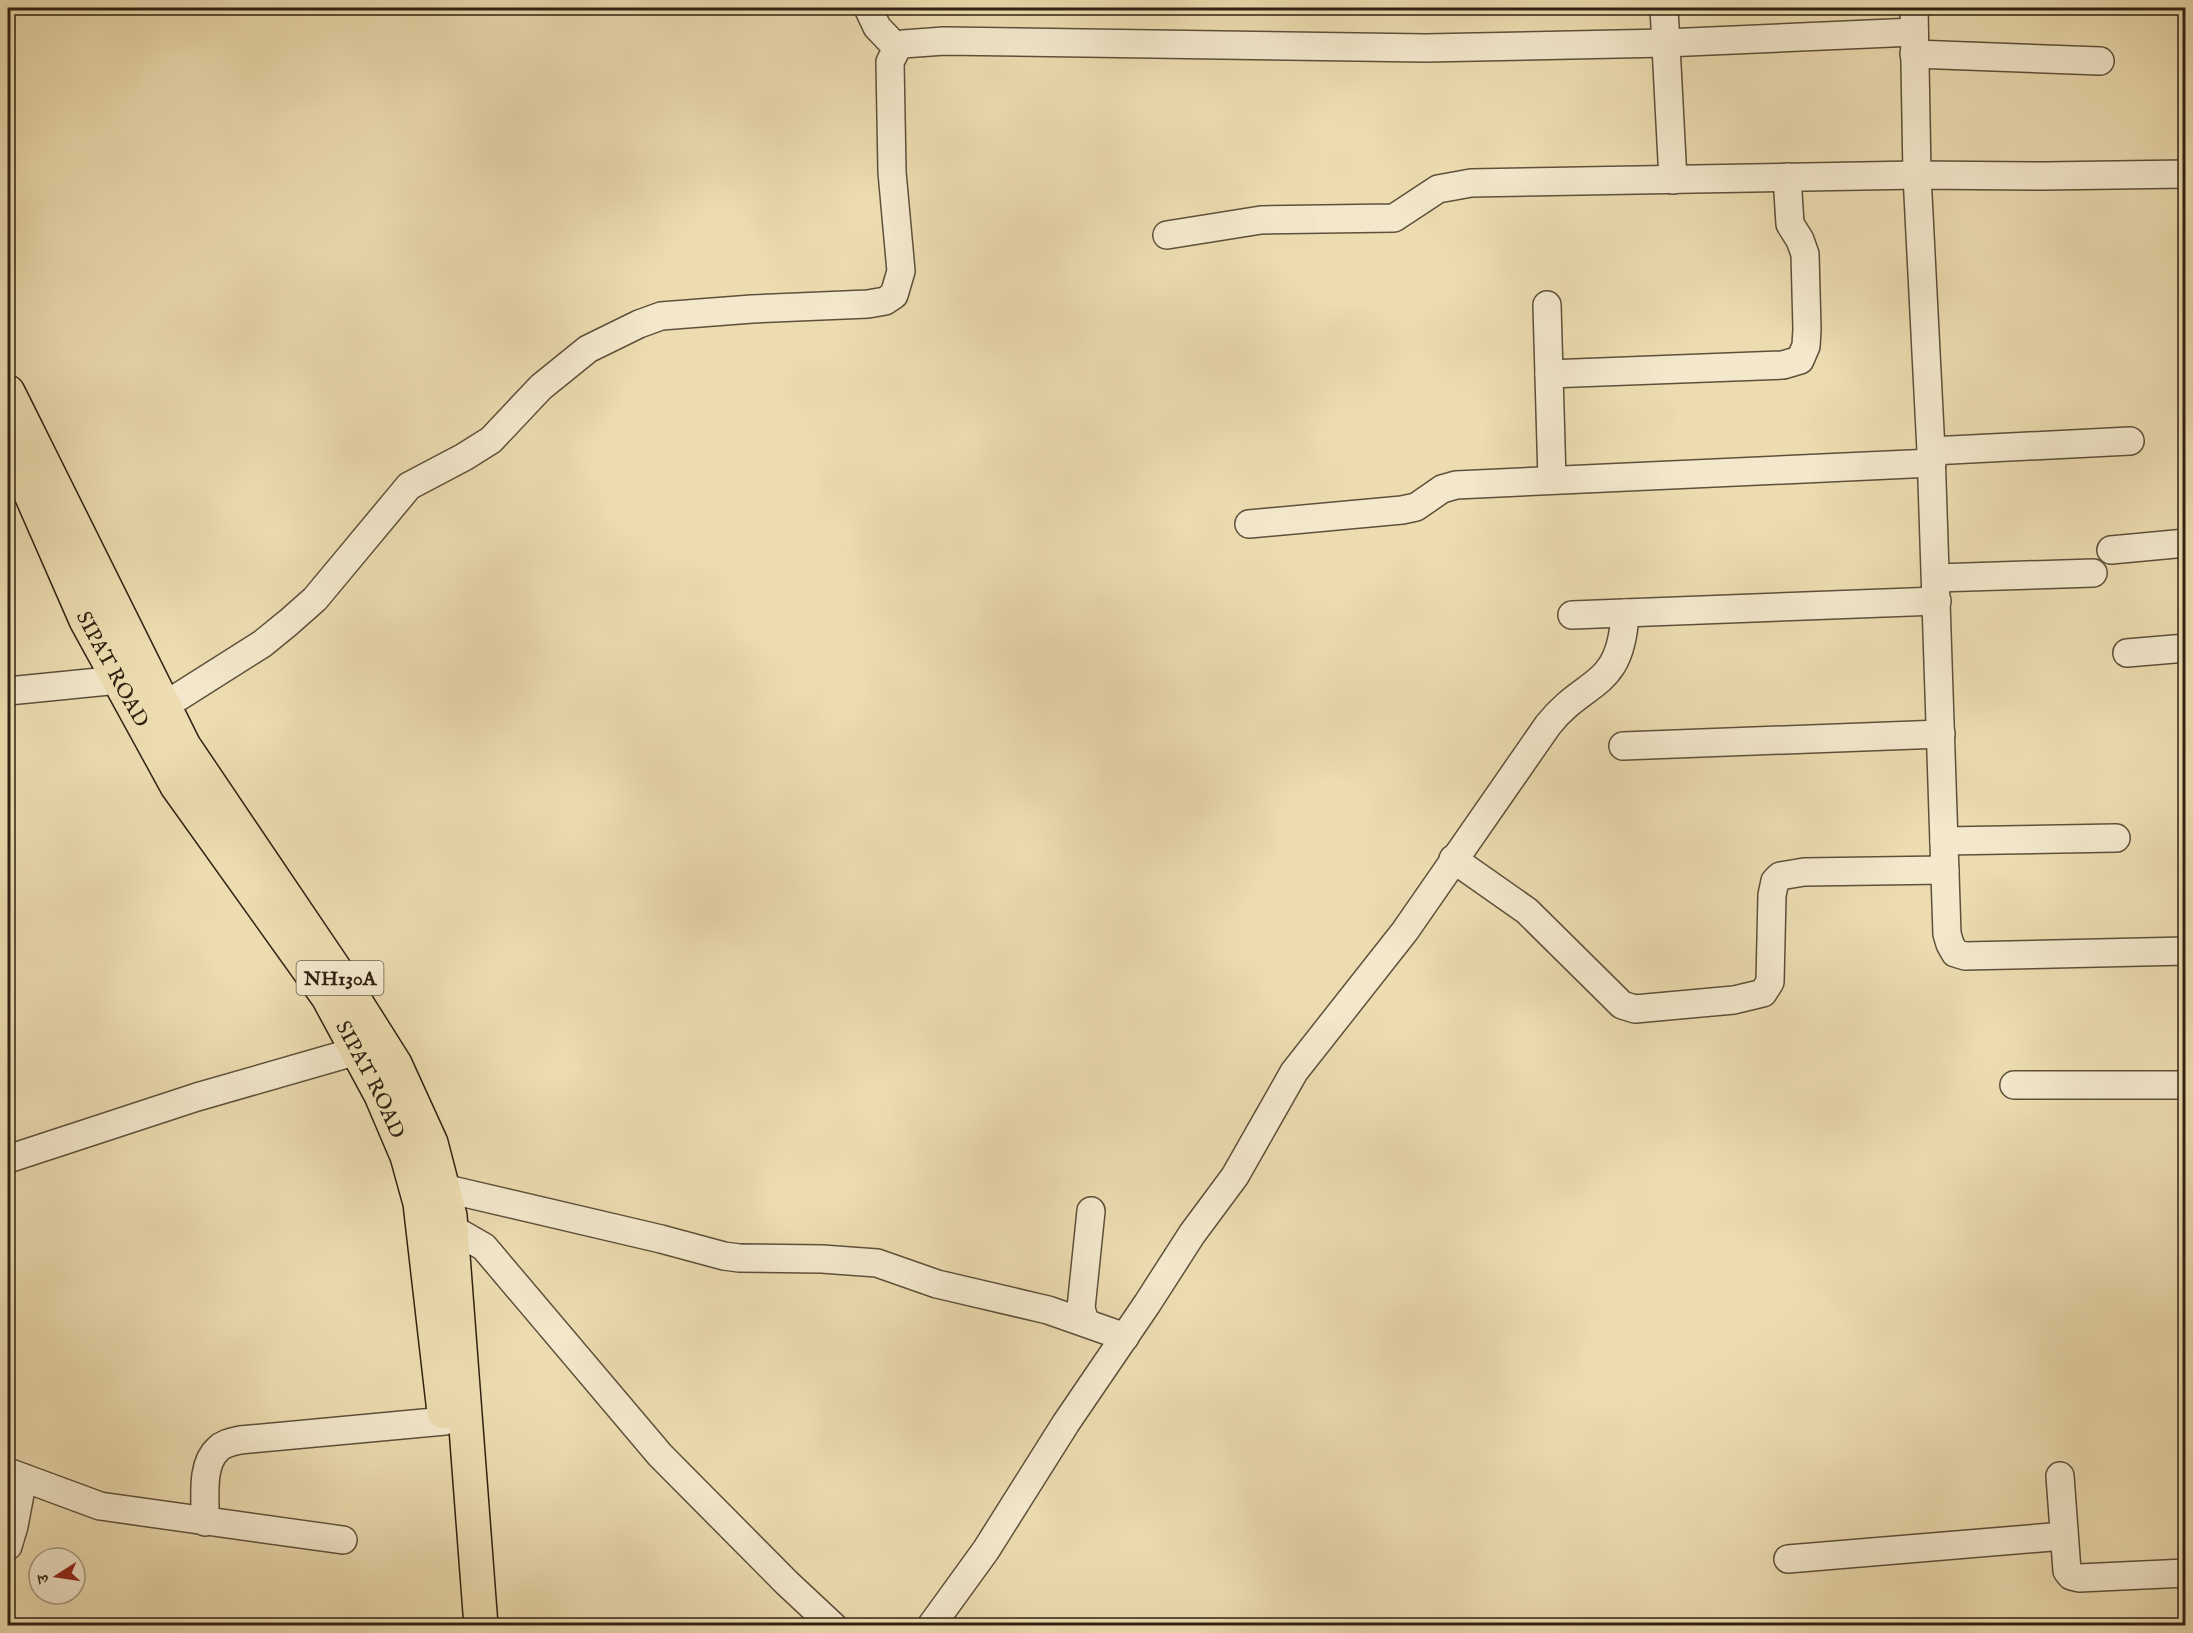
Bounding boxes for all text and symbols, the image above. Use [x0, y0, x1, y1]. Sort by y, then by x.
street label: SIPAT ROAD [69, 607, 154, 732]
road number: NH130A [296, 961, 384, 995]
street label: SIPAT ROAD [328, 1016, 410, 1143]
north arrow [27, 1546, 87, 1606]
text: उ [33, 1571, 55, 1586]

